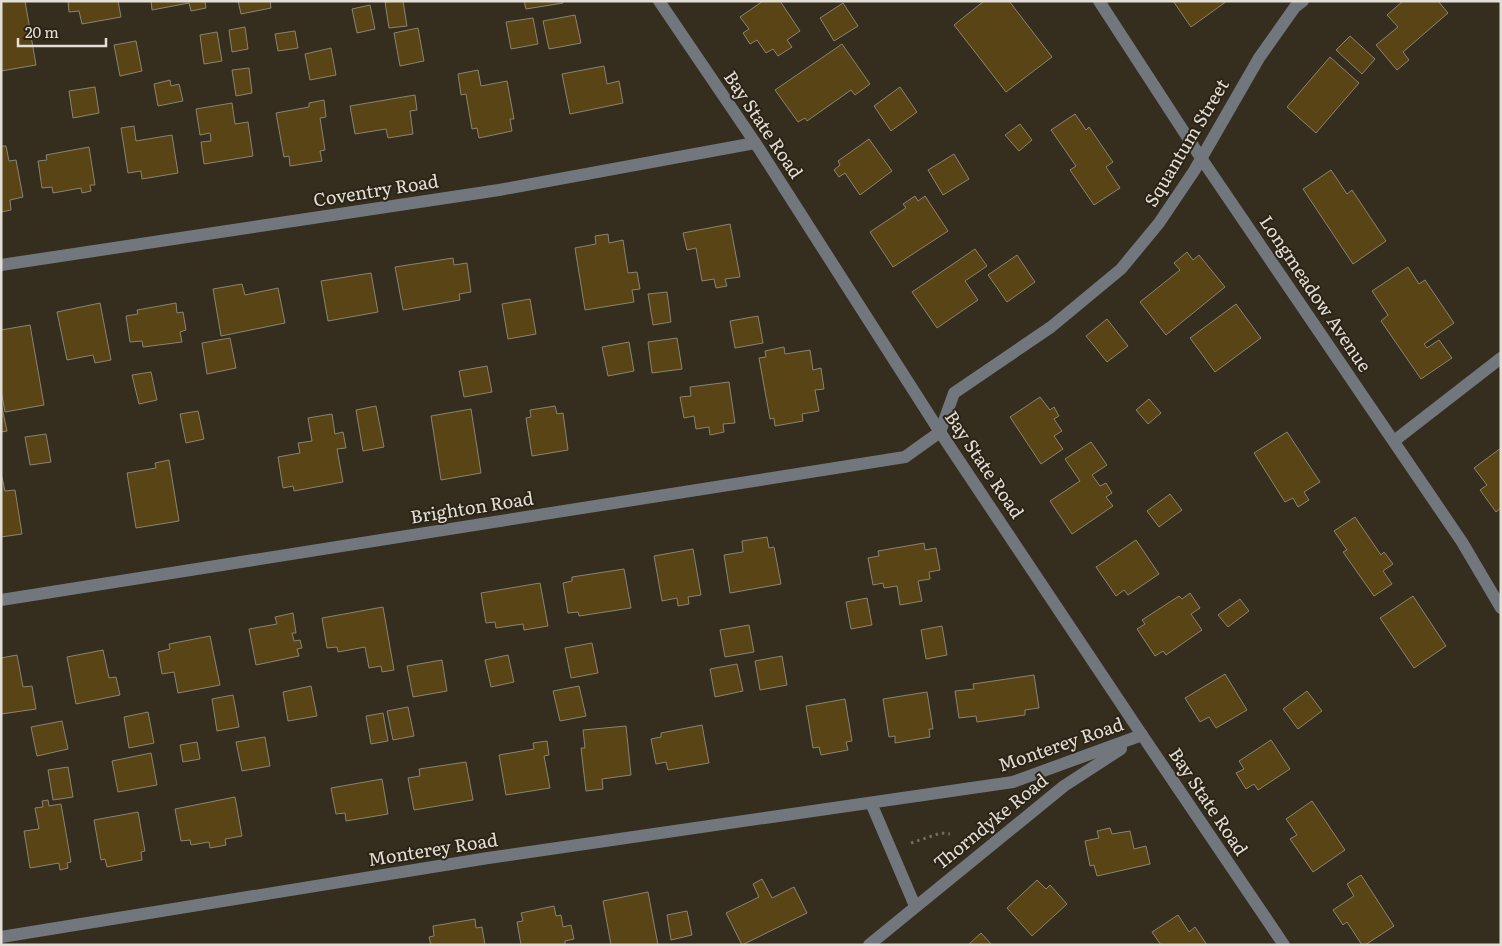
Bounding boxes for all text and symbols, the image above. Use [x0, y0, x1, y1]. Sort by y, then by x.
scale bar [18, 15, 105, 47]
text: 20 m [25, 20, 59, 43]
street label: Bay State Road [718, 65, 810, 184]
street label: Squantum Street [1137, 73, 1235, 211]
street label: Coventry Road [311, 166, 440, 213]
street label: Longmeadow Avenue [1254, 210, 1379, 377]
street label: Bay State Road [939, 405, 1031, 524]
street label: Brighton Road [408, 483, 535, 530]
street label: Monterey Road [994, 710, 1127, 778]
street label: Bay State Road [1163, 742, 1255, 861]
street label: Thorndyke Road [927, 766, 1053, 876]
street label: Monterey Road [366, 825, 499, 872]

